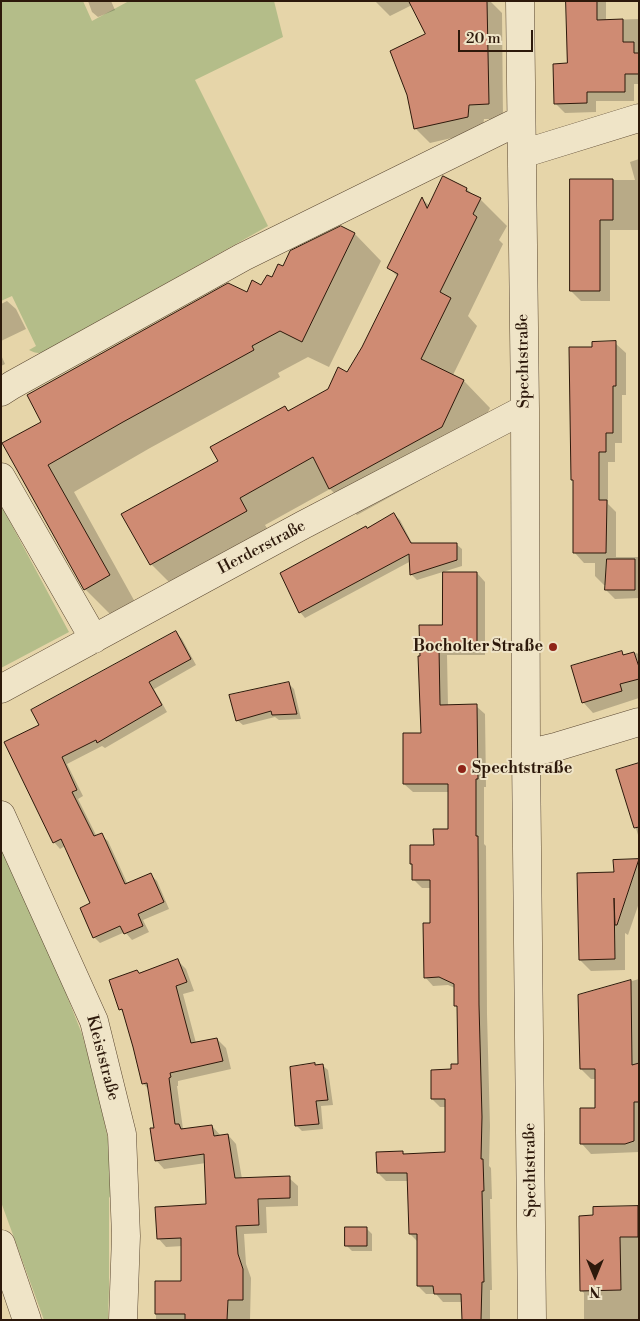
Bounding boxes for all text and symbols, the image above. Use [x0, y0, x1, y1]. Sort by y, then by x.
scale bar [460, 20, 535, 52]
text: 20 m [466, 29, 501, 48]
street label: Spechtstraße [514, 314, 534, 408]
street label: Herderstraße [215, 517, 309, 579]
place label: Bocholter Straße [413, 637, 543, 657]
marker: Bocholter Straße [547, 641, 559, 653]
place label: Spechtstraße [472, 759, 572, 779]
marker: Spechtstraße [456, 763, 468, 775]
street label: Kleiststraße [81, 1013, 123, 1103]
street label: Spechtstraße [521, 1123, 541, 1217]
north arrow [570, 1251, 620, 1301]
text: N [589, 1282, 601, 1300]

